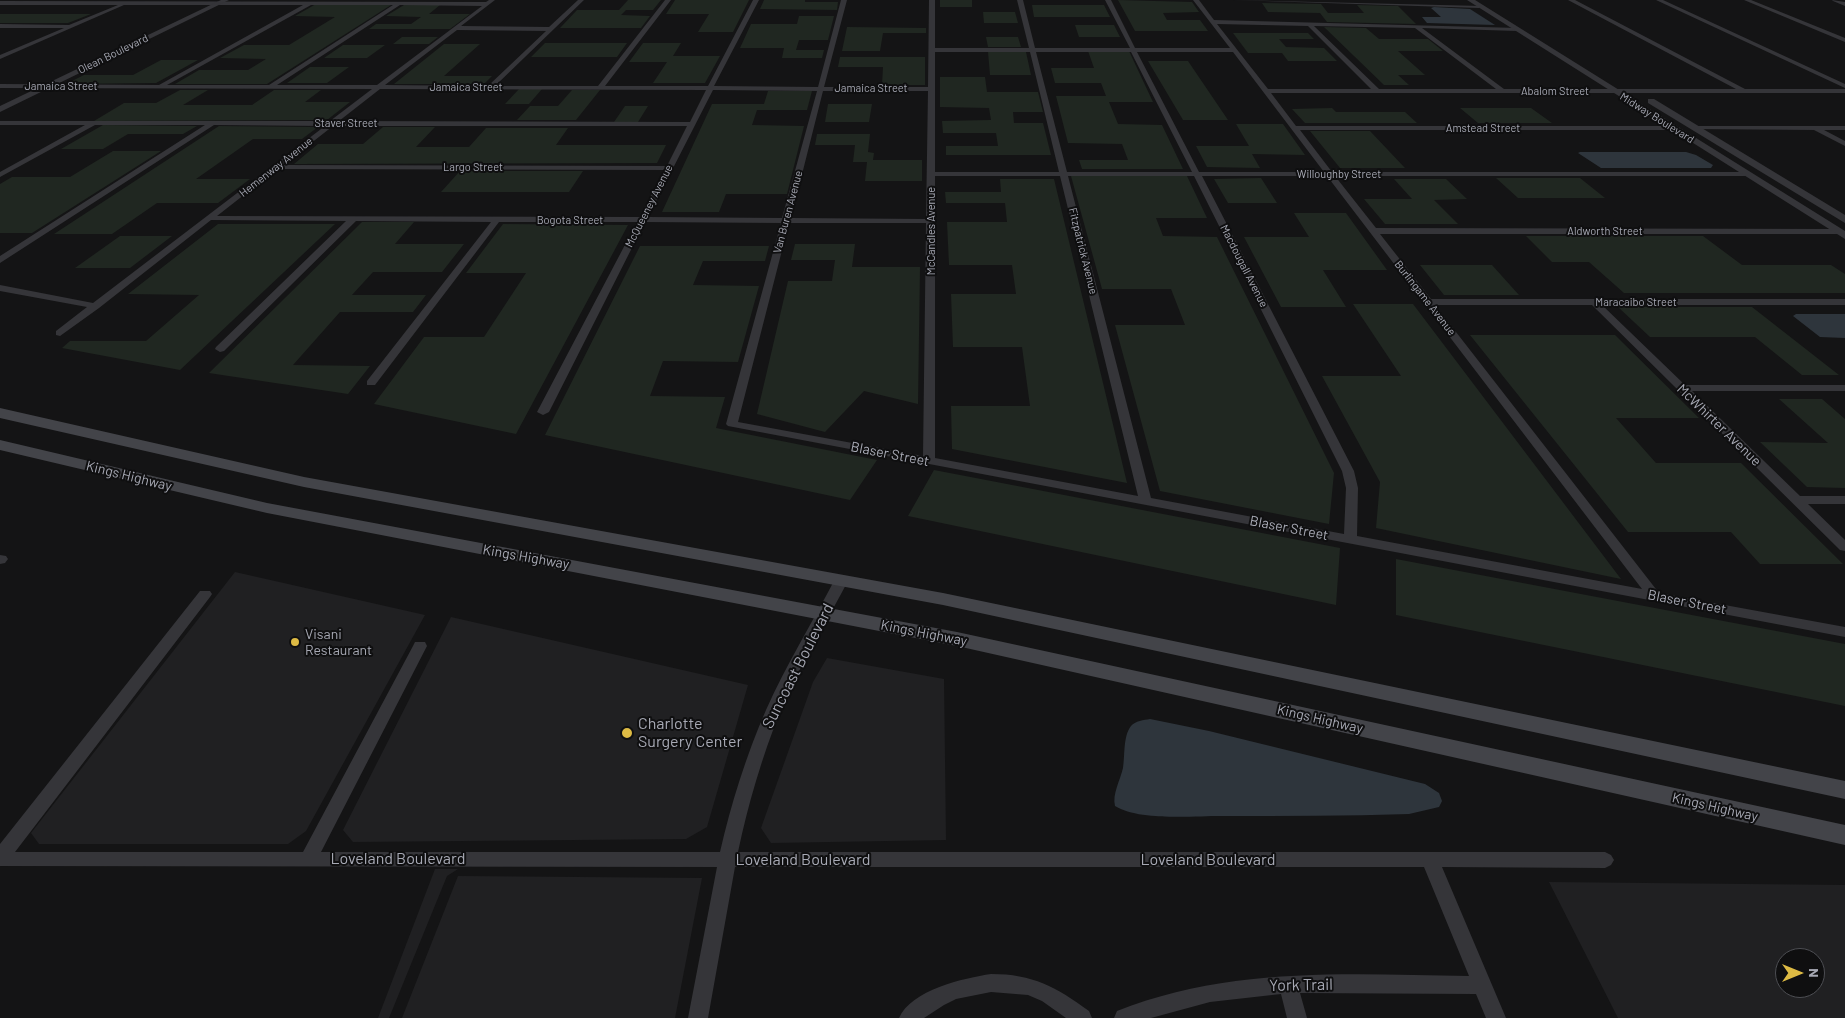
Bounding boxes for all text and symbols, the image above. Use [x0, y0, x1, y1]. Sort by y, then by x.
street label: Olean Boulevard [76, 31, 150, 77]
street label: Jamaica Street [24, 79, 98, 93]
street label: Jamaica Street [429, 80, 503, 94]
street label: Jamaica Street [834, 81, 908, 95]
street label: Abalom Street [1521, 84, 1589, 98]
street label: Midway Boulevard [1617, 90, 1697, 146]
street label: Staver Street [314, 116, 378, 130]
street label: Amstead Street [1446, 121, 1520, 135]
street label: Hemenway Avenue [237, 134, 315, 200]
street label: Largo Street [443, 160, 503, 174]
street label: McQueeney Avenue [622, 162, 676, 250]
street label: Willoughby Street [1297, 167, 1381, 181]
street label: Van Buren Avenue [771, 169, 805, 255]
street label: McCandles Avenue [924, 187, 938, 275]
street label: Fitzpatrick Avenue [1066, 206, 1100, 296]
street label: Bogota Street [537, 213, 603, 227]
street label: Macdougall Avenue [1218, 223, 1270, 309]
street label: Aldworth Street [1567, 224, 1643, 238]
street label: Burlingame Avenue [1392, 258, 1458, 338]
street label: Maracaibo Street [1595, 295, 1677, 309]
street label: McWhirter Avenue [1673, 380, 1765, 470]
street label: Blaser Street [849, 438, 931, 470]
street label: Kings Highway [84, 457, 174, 495]
street label: Blaser Street [1248, 512, 1330, 544]
street label: Kings Highway [481, 541, 571, 573]
street label: Blaser Street [1646, 586, 1728, 618]
street label: Suncoast Boulevard [758, 600, 838, 732]
street label: Kings Highway [879, 616, 969, 650]
place label: Visani Restaurant [305, 626, 372, 658]
marker: Visani Restaurant [289, 636, 301, 648]
street label: Kings Highway [1275, 701, 1365, 737]
place label: Charlotte Surgery Center [638, 714, 742, 752]
marker: Charlotte Surgery Center [620, 726, 634, 740]
street label: Kings Highway [1670, 789, 1760, 825]
street label: Loveland Boulevard [330, 849, 466, 869]
street label: Loveland Boulevard [735, 850, 871, 870]
street label: Loveland Boulevard [1140, 850, 1276, 870]
north arrow [1775, 948, 1825, 998]
text: N [1806, 968, 1823, 978]
street label: York Trail [1269, 975, 1333, 995]

